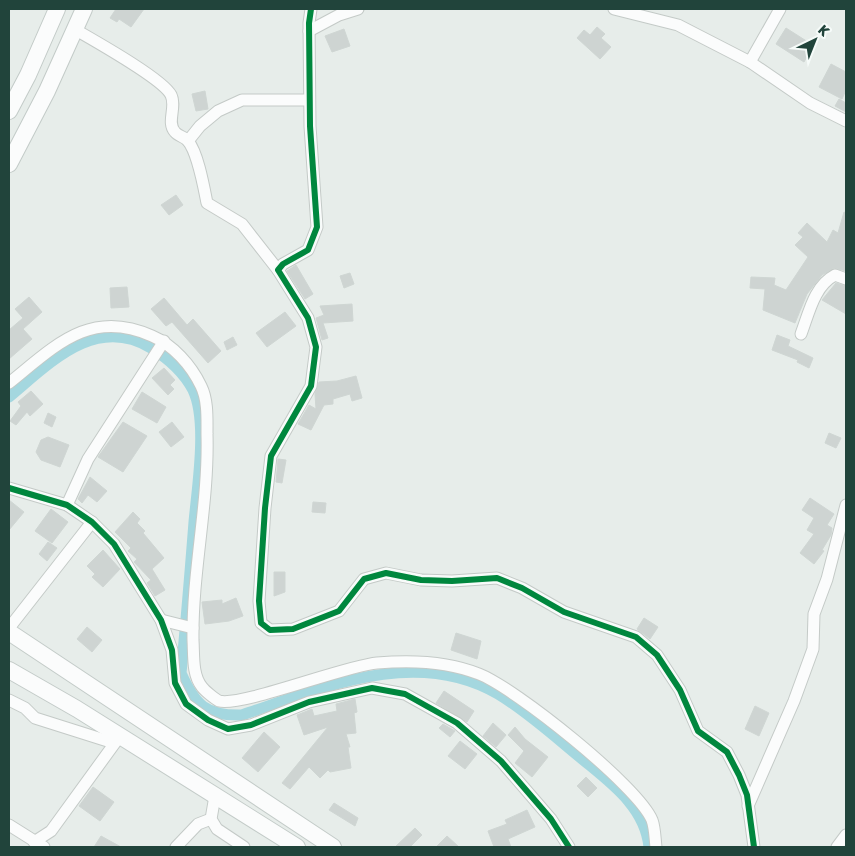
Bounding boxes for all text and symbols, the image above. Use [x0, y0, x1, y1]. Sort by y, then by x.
north arrow [790, 15, 840, 65]
text: K [814, 21, 833, 41]

